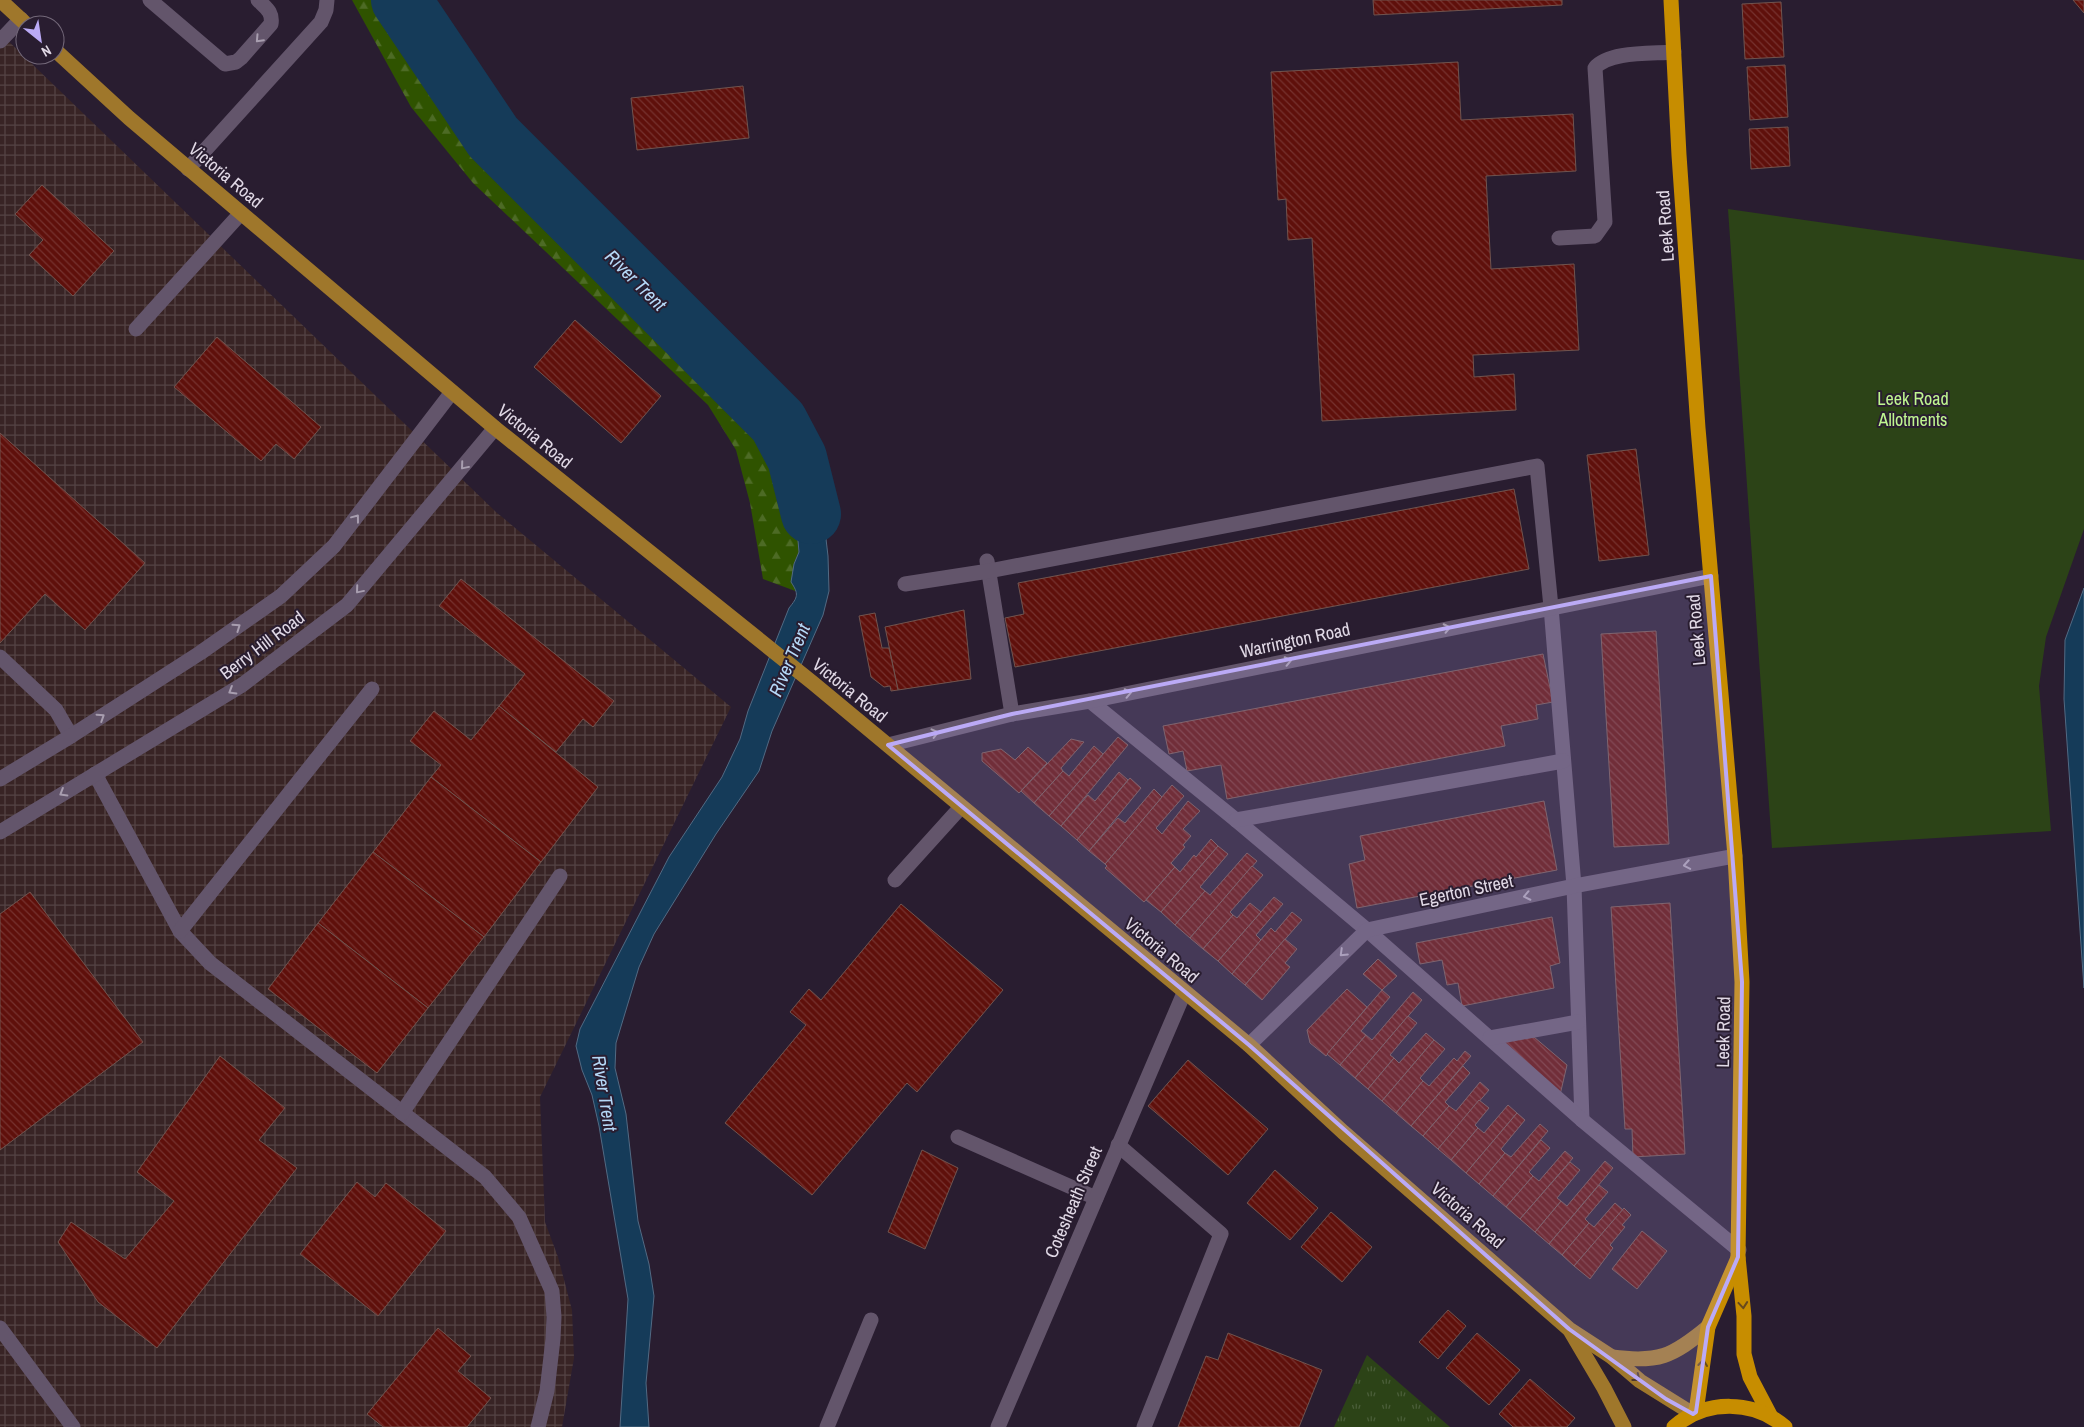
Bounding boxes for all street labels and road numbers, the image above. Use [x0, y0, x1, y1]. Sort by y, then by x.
street label: Victoria Road [183, 136, 269, 214]
street label: Leek Road [1650, 190, 1680, 262]
street label: Victoria Road [492, 398, 578, 474]
street label: Leek Road [1680, 593, 1712, 667]
street label: Berry Hill Road [215, 605, 309, 685]
street label: Warrington Road [1238, 616, 1352, 664]
street label: Victoria Road [807, 652, 893, 728]
street label: Egerton Street [1417, 868, 1515, 912]
street label: Victoria Road [1119, 911, 1205, 989]
street label: Leek Road [1710, 996, 1736, 1068]
street label: Cotesheath Street [1038, 1142, 1108, 1262]
street label: Victoria Road [1426, 1176, 1510, 1254]

